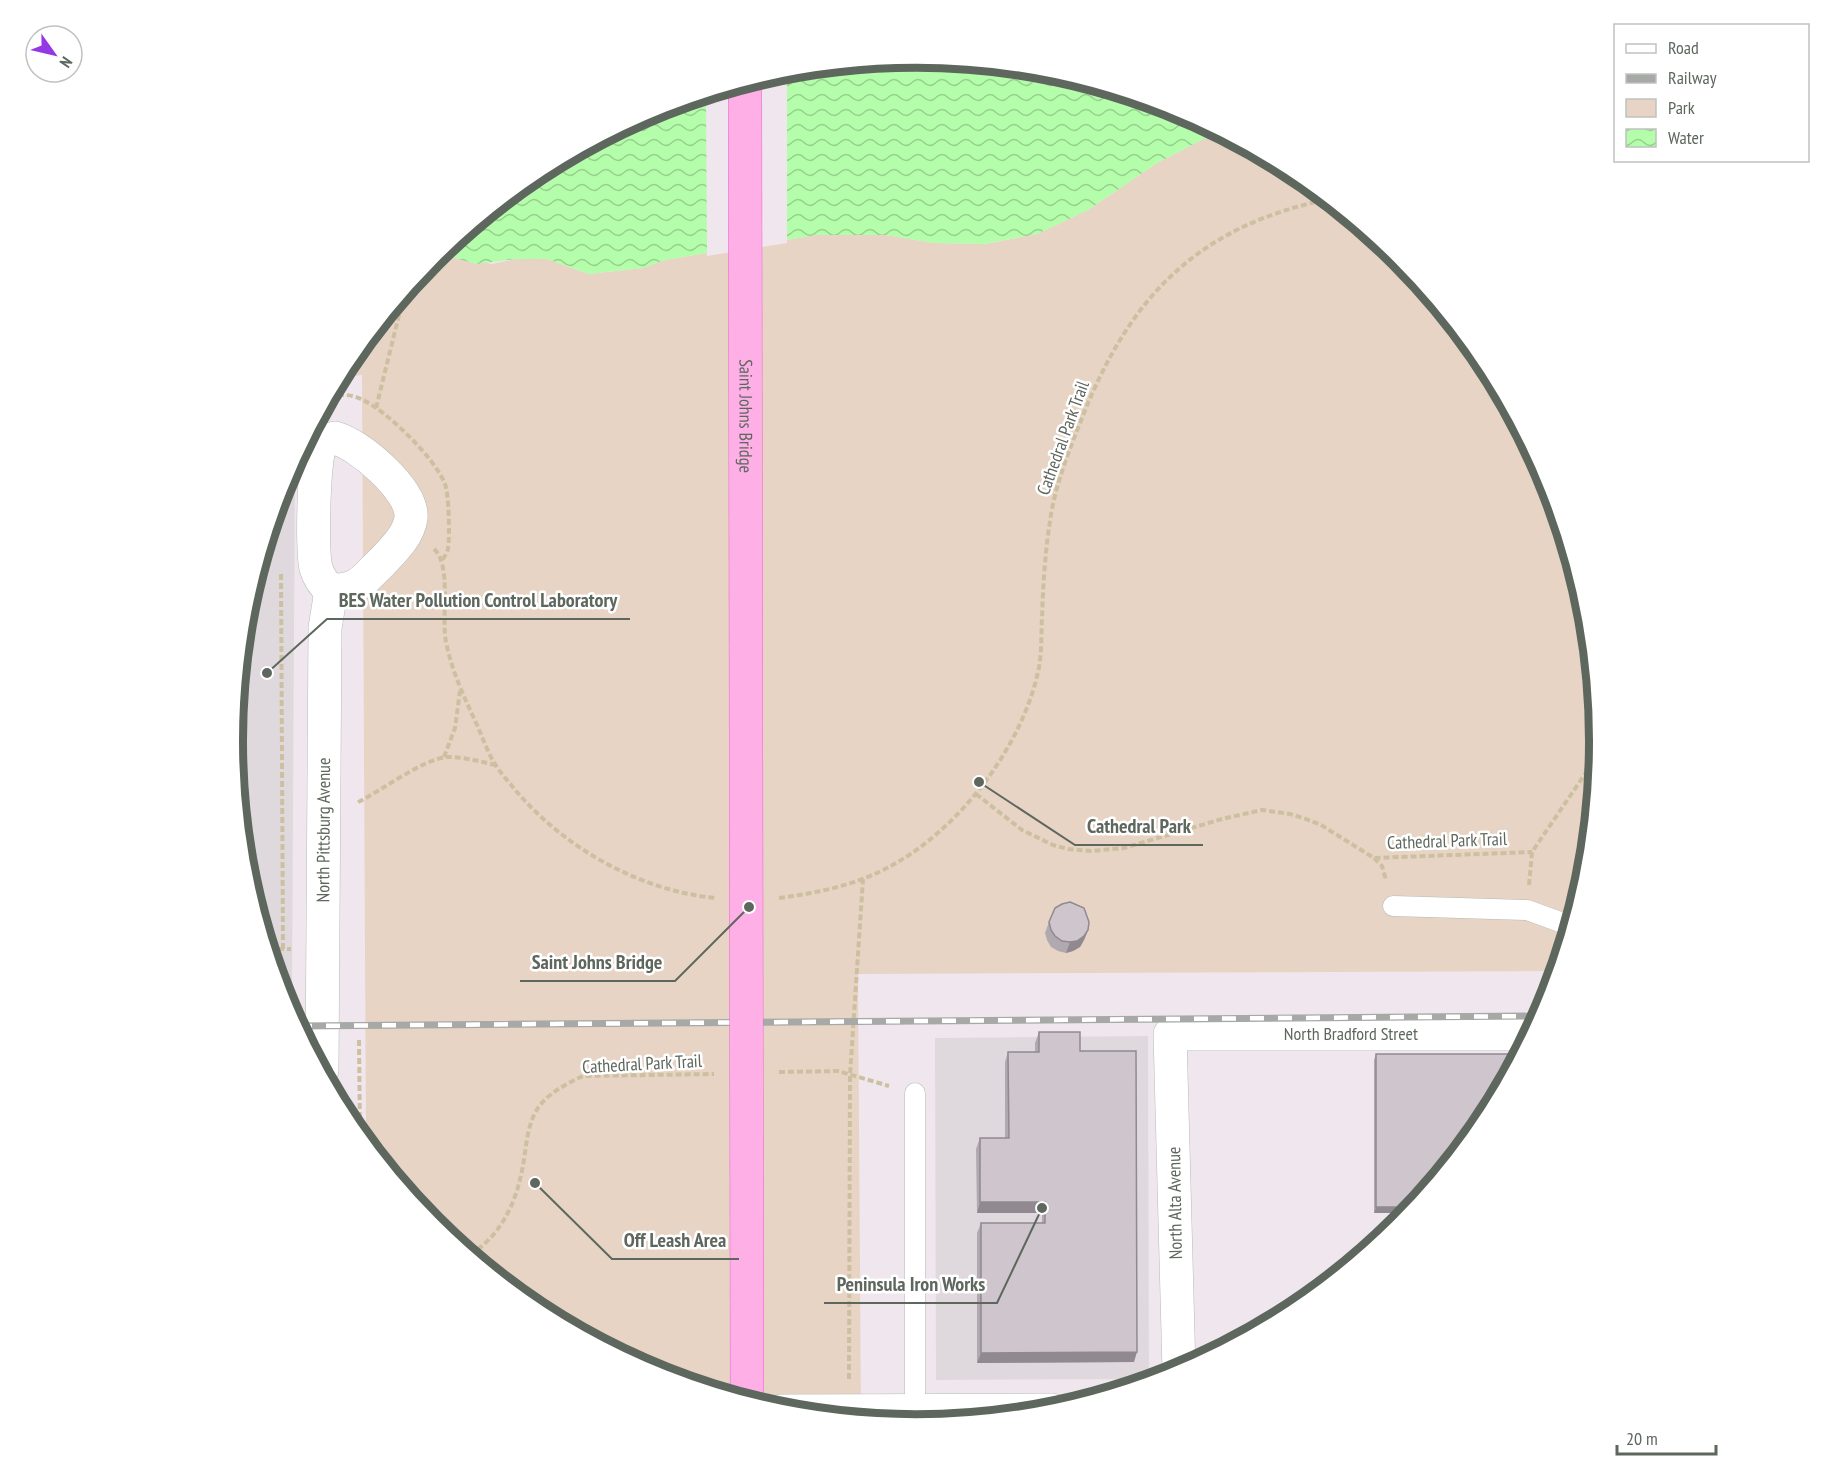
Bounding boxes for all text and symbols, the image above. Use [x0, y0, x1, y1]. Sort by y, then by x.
north arrow [24, 24, 84, 84]
legend [1614, 24, 1809, 162]
text: Road [1668, 36, 1699, 59]
text: N [56, 53, 77, 72]
text: Railway [1668, 66, 1717, 89]
text: Park [1668, 96, 1695, 119]
text: Water [1668, 126, 1704, 149]
street label: Saint Johns Bridge [734, 359, 758, 473]
street label: Cathedral Park Trail [1031, 377, 1094, 498]
callout: BES Water Pollution Control Laboratory [327, 581, 630, 619]
text: BES Water Pollution Control Laboratory [339, 587, 618, 613]
street label: North Pittsburg Avenue [311, 758, 335, 902]
callout: Cathedral Park [1075, 807, 1203, 845]
text: Cathedral Park [1087, 813, 1192, 839]
street label: Cathedral Park Trail [1387, 827, 1508, 854]
callout: Saint Johns Bridge [520, 943, 675, 981]
text: Saint Johns Bridge [532, 949, 662, 975]
street label: North Bradford Street [1284, 1022, 1418, 1045]
street label: Cathedral Park Trail [582, 1049, 703, 1078]
street label: North Alta Avenue [1162, 1146, 1187, 1260]
callout: Off Leash Area [612, 1221, 739, 1259]
text: Off Leash Area [624, 1227, 726, 1253]
callout: Peninsula Iron Works [824, 1265, 997, 1303]
text: Peninsula Iron Works [837, 1271, 985, 1297]
scale bar [1617, 1418, 1716, 1456]
text: 20 m [1626, 1427, 1658, 1450]

